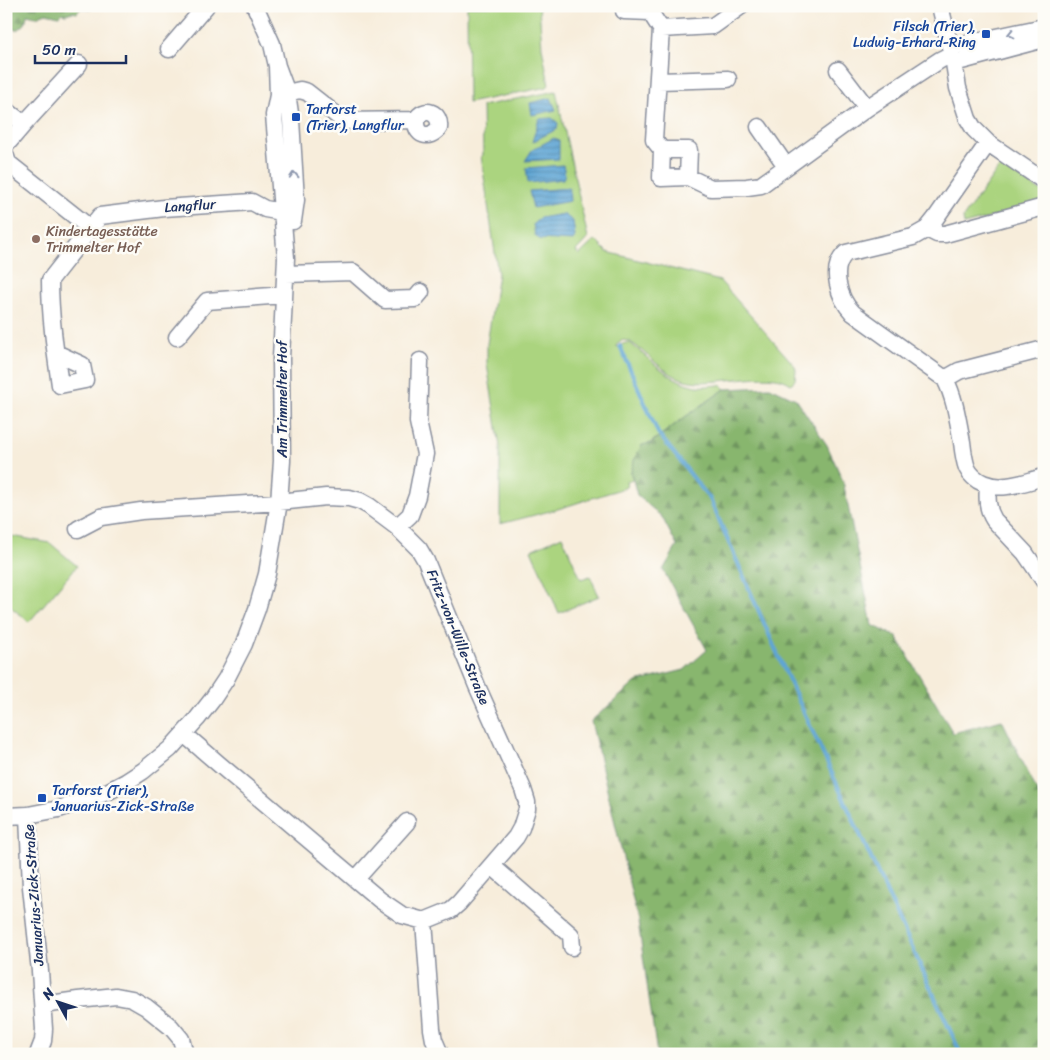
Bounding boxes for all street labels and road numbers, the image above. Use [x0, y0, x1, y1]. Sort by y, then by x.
street label: Langflur [163, 192, 218, 220]
street label: Am Trimmelter Hof [270, 338, 295, 459]
street label: Fritz-von-Wille-Straße [419, 565, 497, 709]
street label: Januarius-Zick-Straße [17, 823, 51, 968]

